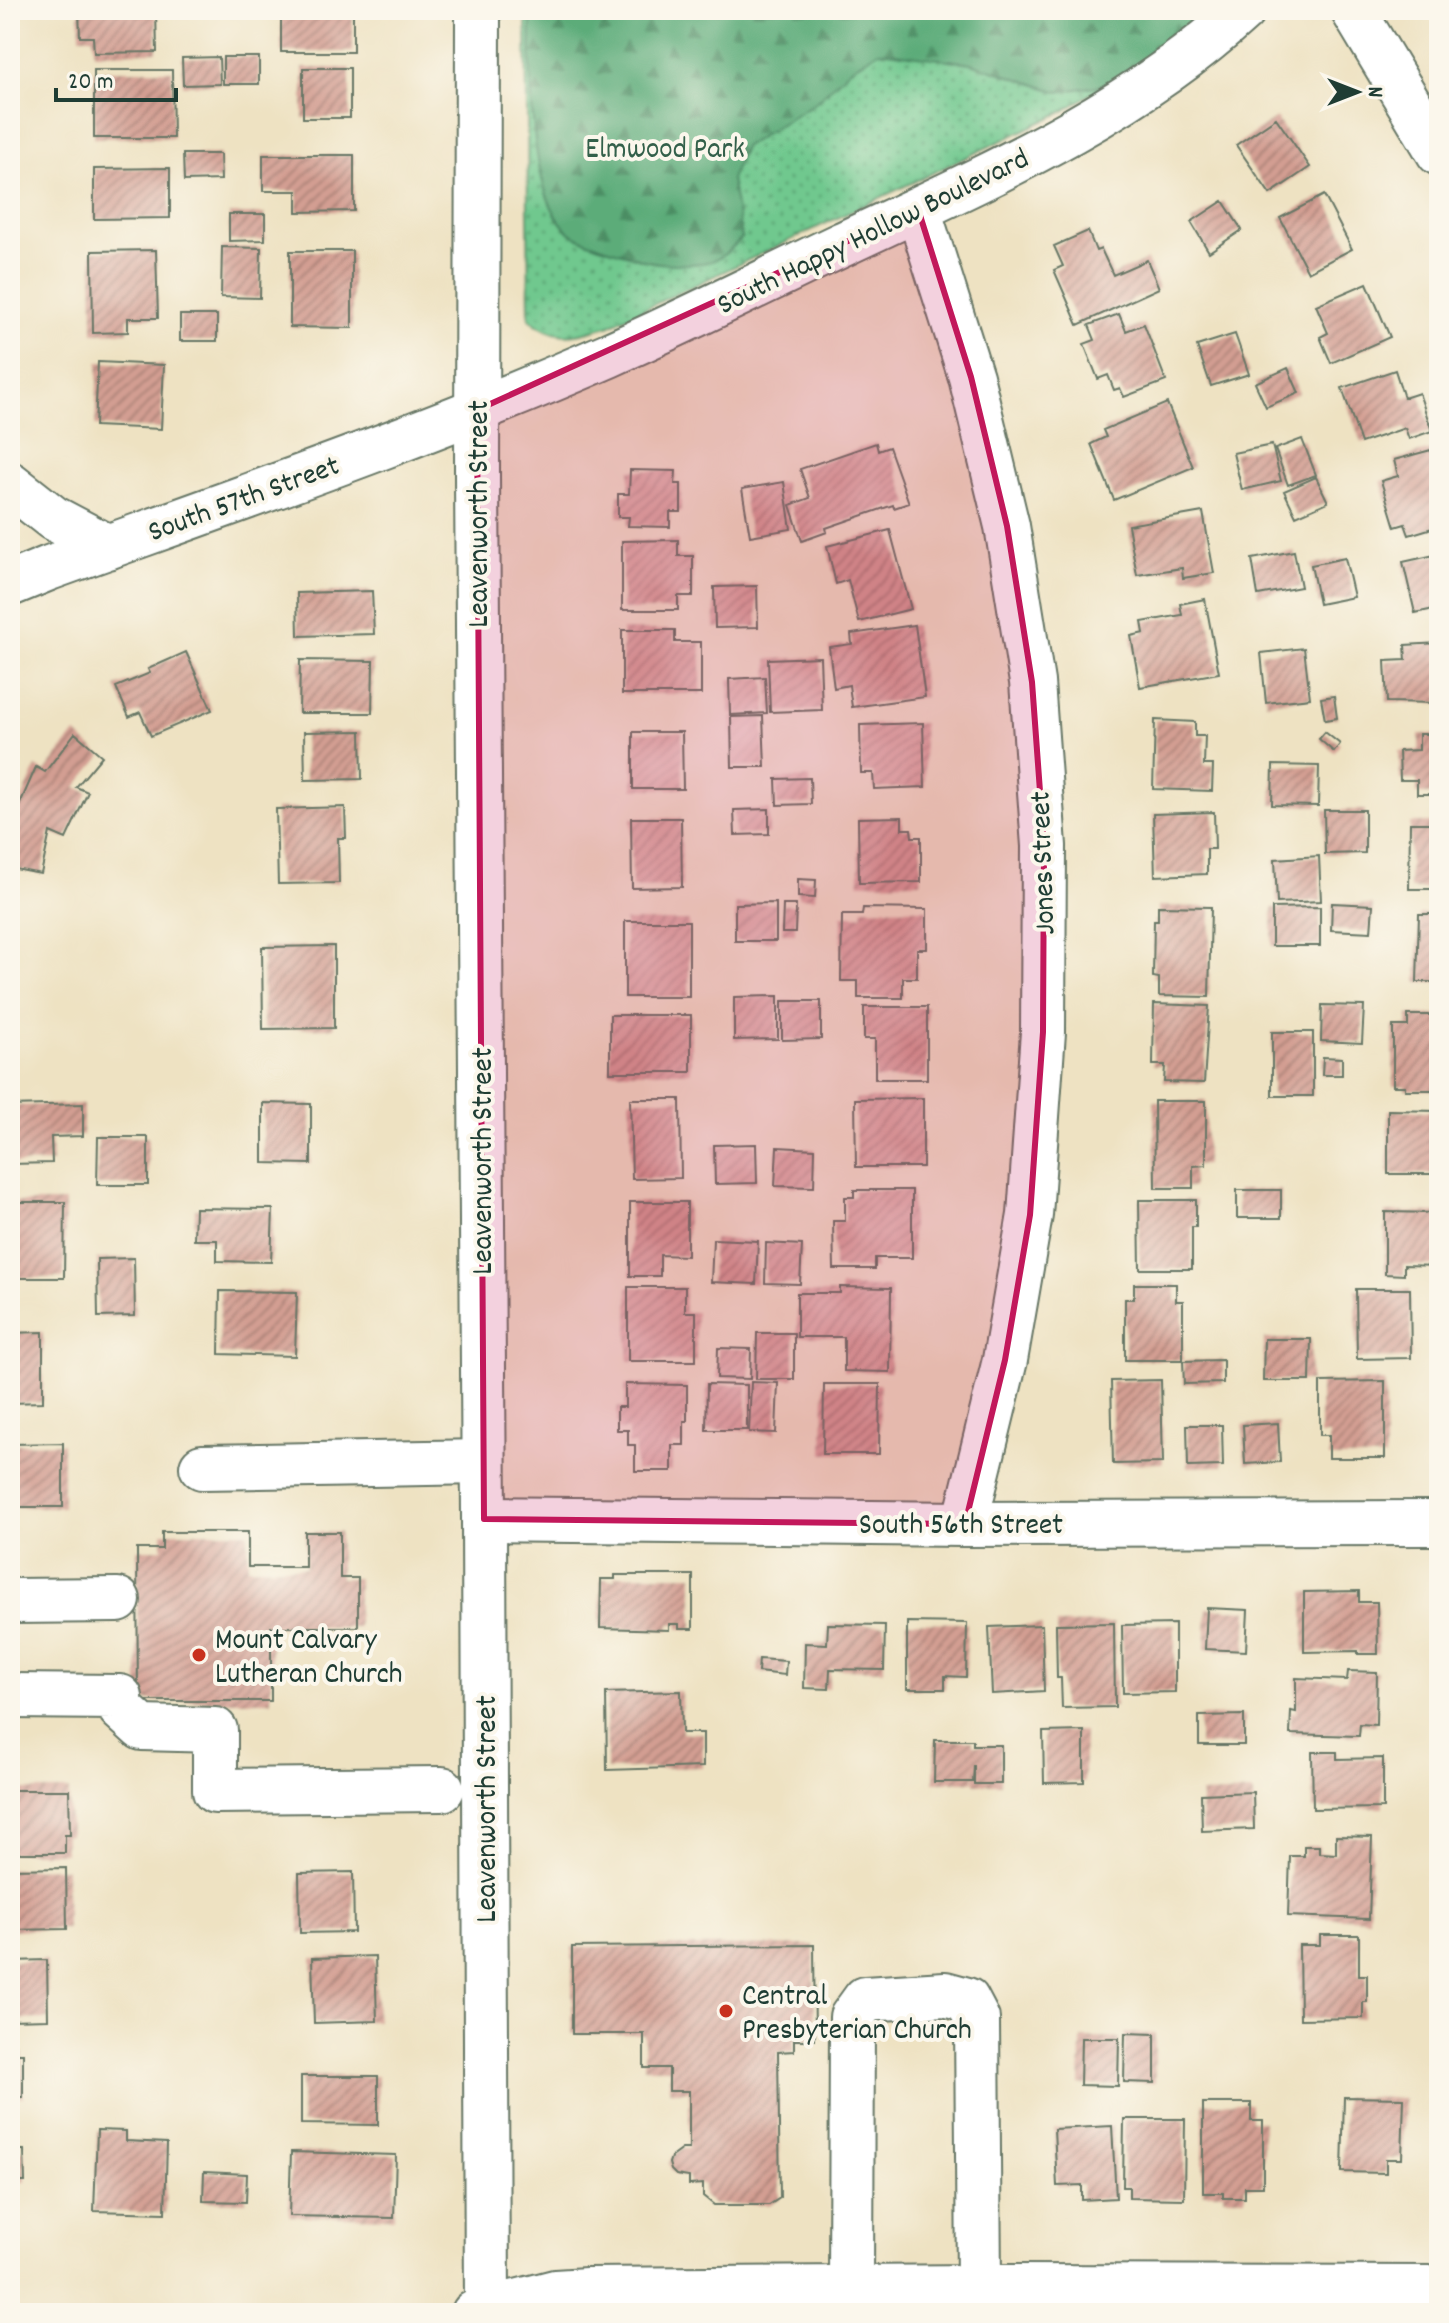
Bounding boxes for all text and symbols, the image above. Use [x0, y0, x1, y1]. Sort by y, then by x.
scale bar [56, 52, 176, 102]
north arrow [1317, 52, 1397, 132]
text: 20 m [68, 66, 114, 100]
text: N [1358, 87, 1389, 98]
park label: Elmwood Park [585, 130, 745, 173]
street label: South Happy Hollow Boulevard [711, 140, 1037, 328]
street label: Leavenworth Street [460, 400, 503, 628]
street label: South 57th Street [143, 447, 346, 556]
street label: Jones Street [1022, 790, 1069, 935]
street label: Leavenworth Street [464, 1047, 507, 1275]
street label: South 56th Street [859, 1506, 1063, 1549]
place label: Mount Calvary Lutheran Church [215, 1621, 403, 1698]
marker: Mount Calvary Lutheran Church [190, 1646, 208, 1664]
street label: Leavenworth Street [468, 1695, 511, 1923]
place label: Central Presbyterian Church [742, 1977, 972, 2054]
marker: Central Presbyterian Church [717, 2002, 735, 2020]

